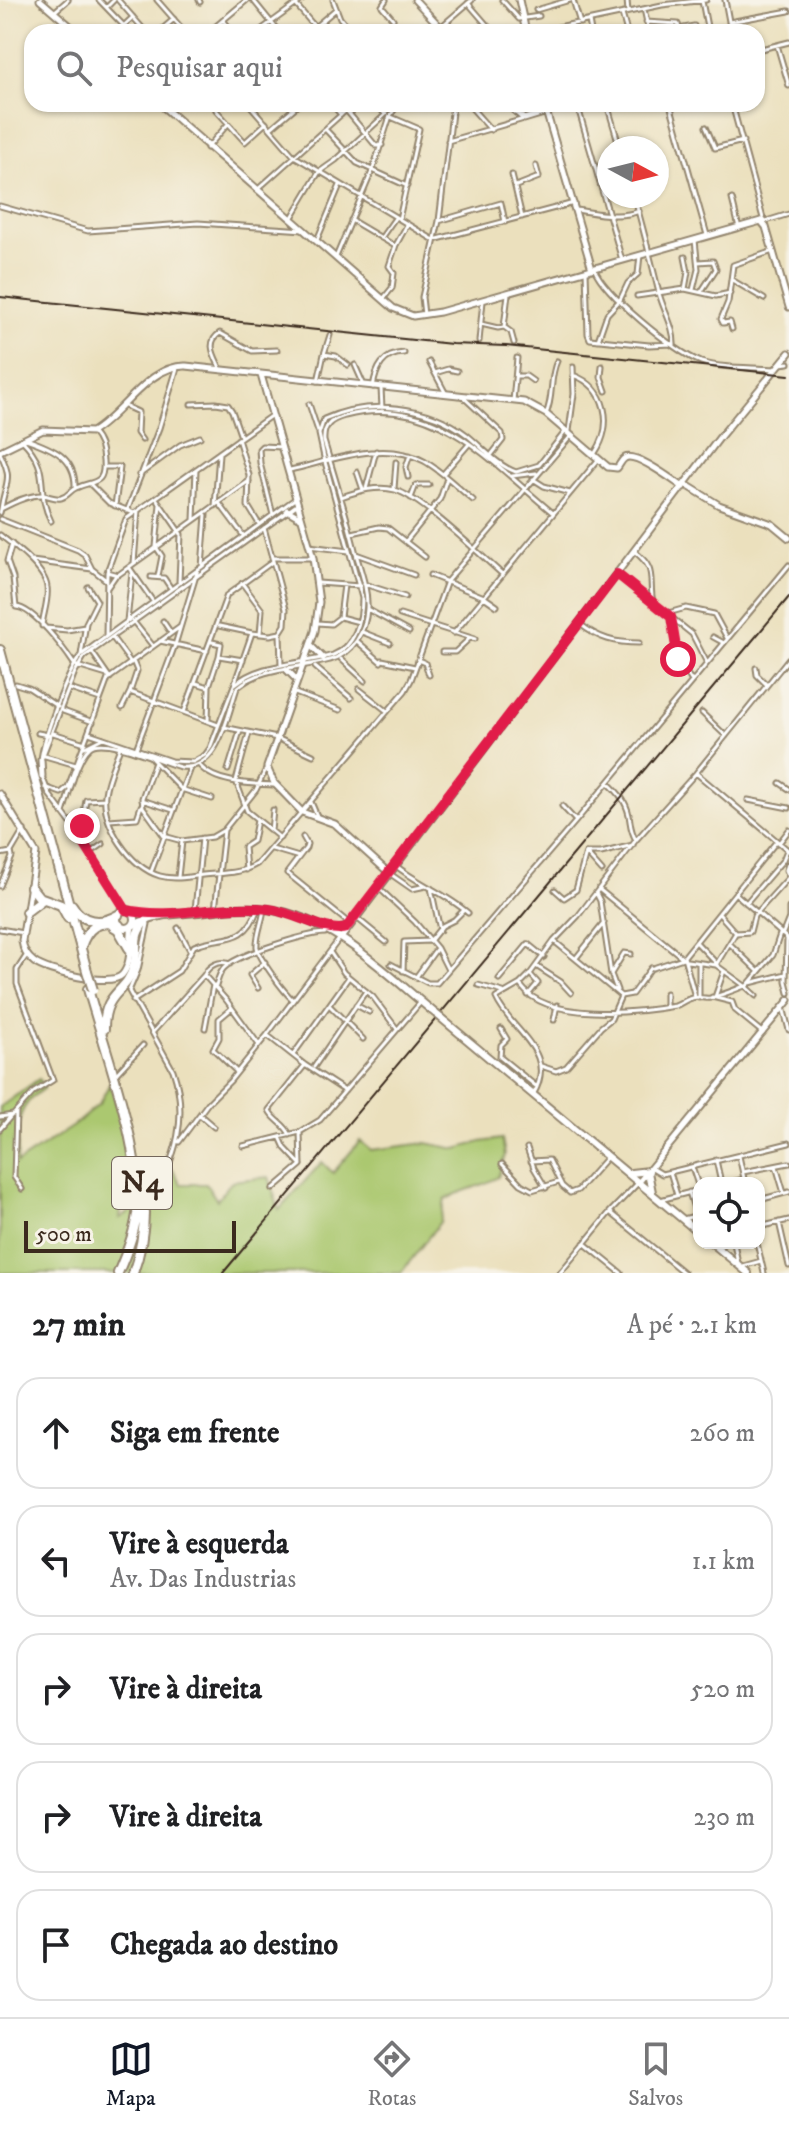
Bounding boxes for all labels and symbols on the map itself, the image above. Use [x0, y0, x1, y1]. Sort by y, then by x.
north arrow [597, 136, 669, 208]
route start [660, 641, 696, 677]
route end [64, 808, 100, 844]
road number: N4 [112, 1157, 172, 1209]
scale bar [24, 1217, 236, 1253]

